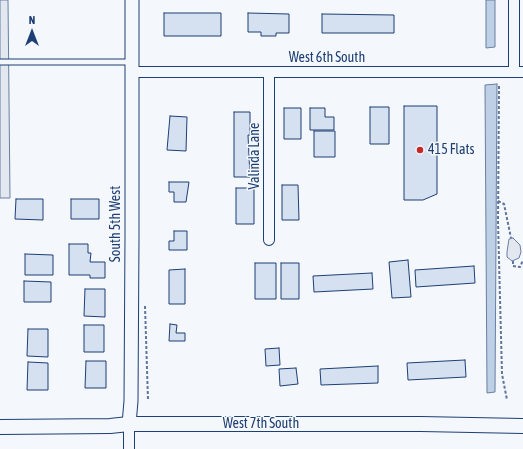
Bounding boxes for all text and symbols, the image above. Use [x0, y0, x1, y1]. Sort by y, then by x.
north arrow [12, 12, 52, 52]
text: N [29, 14, 35, 26]
street label: West 6th South [289, 50, 365, 66]
street label: Valinda Lane [247, 123, 263, 189]
place label: 415 Flats [428, 142, 474, 158]
marker: 415 Flats [415, 145, 425, 155]
street label: South 5th West [108, 186, 124, 262]
street label: West 7th South [223, 416, 299, 432]

